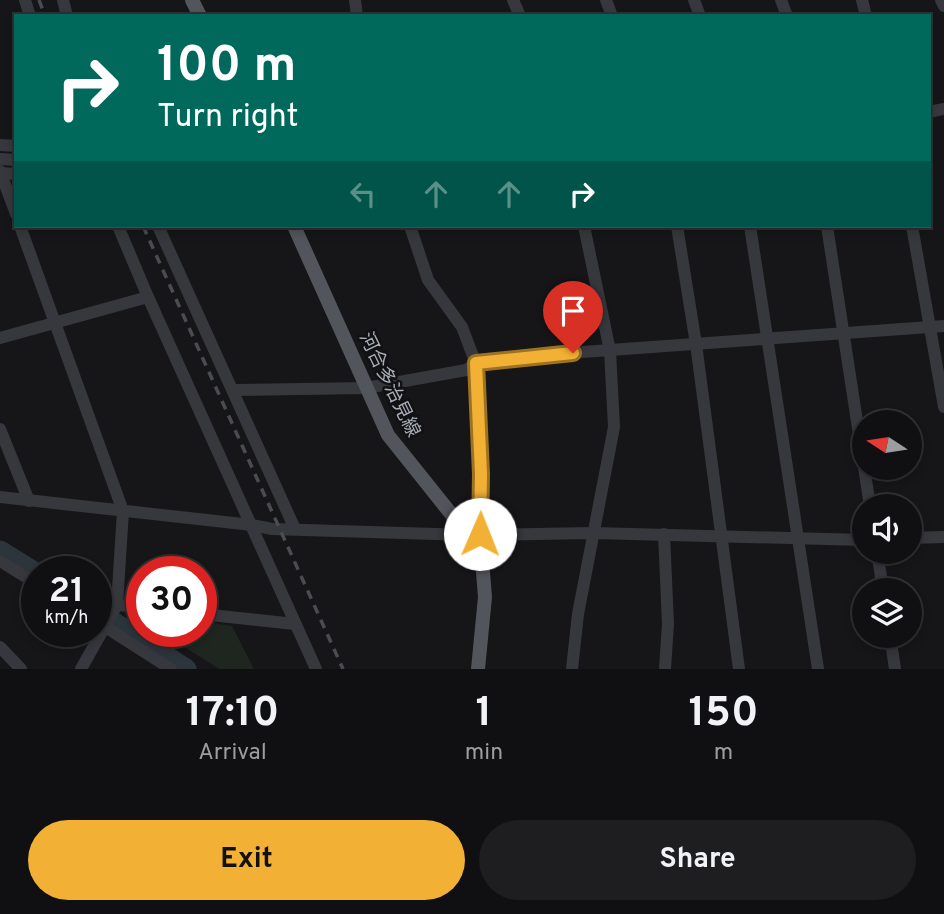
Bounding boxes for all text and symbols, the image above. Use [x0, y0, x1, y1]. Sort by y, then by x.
text: 100 m [157, 37, 296, 99]
icon: right [42, 42, 133, 133]
text: Turn right [157, 98, 299, 138]
icon: left [344, 175, 382, 213]
icon: ahead [417, 175, 455, 213]
icon: ahead [490, 175, 528, 213]
icon: right [563, 175, 601, 213]
pin [543, 281, 603, 353]
icon: arrive [554, 292, 592, 330]
street label: 河合多治見線 [353, 329, 425, 441]
north arrow [852, 410, 922, 480]
map controls [852, 410, 922, 648]
button: sound [852, 494, 922, 564]
position arrow [443, 497, 517, 571]
speed limit sign: 30 [126, 556, 217, 647]
text: 21 [49, 570, 84, 614]
button: layers [852, 578, 922, 648]
text: km/h [45, 607, 88, 630]
text: 17:10 [185, 688, 279, 741]
text: 1 [476, 688, 492, 741]
text: 150 [689, 688, 759, 741]
text: Arrival [198, 739, 267, 768]
text: min [465, 739, 503, 768]
text: m [714, 739, 733, 768]
button: Exit [28, 820, 465, 900]
button: Share [479, 820, 916, 900]

